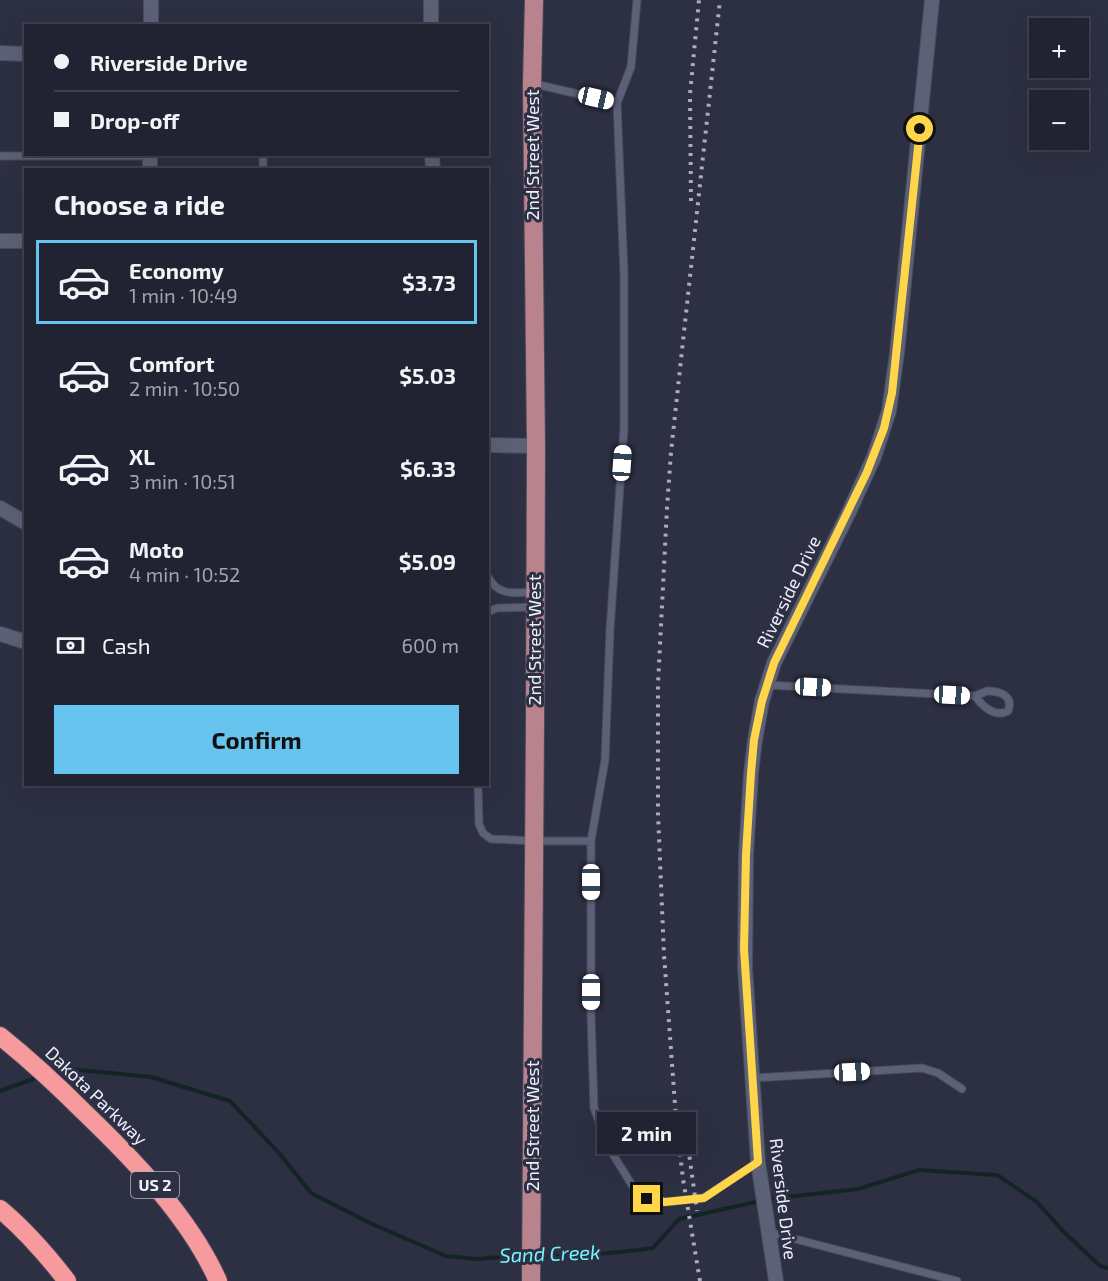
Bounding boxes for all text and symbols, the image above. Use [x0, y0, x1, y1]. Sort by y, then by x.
map controls [1029, 18, 1089, 150]
button: + [1029, 18, 1089, 78]
text: Riverside Drive [90, 49, 248, 75]
car [576, 85, 616, 111]
street label: 2nd Street West [521, 89, 543, 221]
button: − [1029, 90, 1089, 150]
text: Drop-off [90, 107, 179, 133]
route start [906, 115, 933, 142]
text: Choose a ride [54, 188, 225, 220]
icon: car [57, 255, 111, 309]
text: Economy [129, 257, 224, 283]
text: $3.73 [402, 269, 456, 295]
text: 1 min · 10:49 [129, 283, 238, 307]
icon: car [57, 348, 111, 402]
text: Comfort [129, 350, 214, 376]
text: $5.03 [399, 362, 456, 388]
text: 2 min · 10:50 [129, 376, 240, 400]
icon: car [57, 441, 111, 495]
text: XL [129, 443, 155, 469]
car [612, 444, 632, 482]
text: $6.33 [400, 455, 456, 481]
text: 3 min · 10:51 [129, 469, 236, 493]
street label: Riverside Drive [751, 532, 825, 651]
icon: car [57, 534, 111, 588]
text: Moto [129, 536, 184, 562]
text: $5.09 [399, 548, 456, 574]
text: 4 min · 10:52 [129, 562, 240, 586]
street label: 2nd Street West [523, 574, 545, 706]
icon: cash [54, 629, 87, 662]
text: Cash [102, 632, 151, 658]
text: 600 m [401, 633, 459, 657]
car [795, 677, 831, 697]
car [934, 685, 970, 705]
button: Confirm [54, 705, 459, 774]
car [582, 864, 600, 900]
car [582, 974, 600, 1010]
street label: Dakota Parkway [41, 1041, 152, 1150]
street label: 2nd Street West [521, 1060, 543, 1192]
car [834, 1062, 870, 1082]
callout: 2 min [598, 1112, 696, 1154]
text: 2 min [621, 1121, 672, 1145]
street label: Riverside Drive [766, 1137, 802, 1261]
road number: US 2 [131, 1172, 179, 1198]
route end [633, 1185, 660, 1212]
water label: Sand Creek [499, 1239, 601, 1267]

